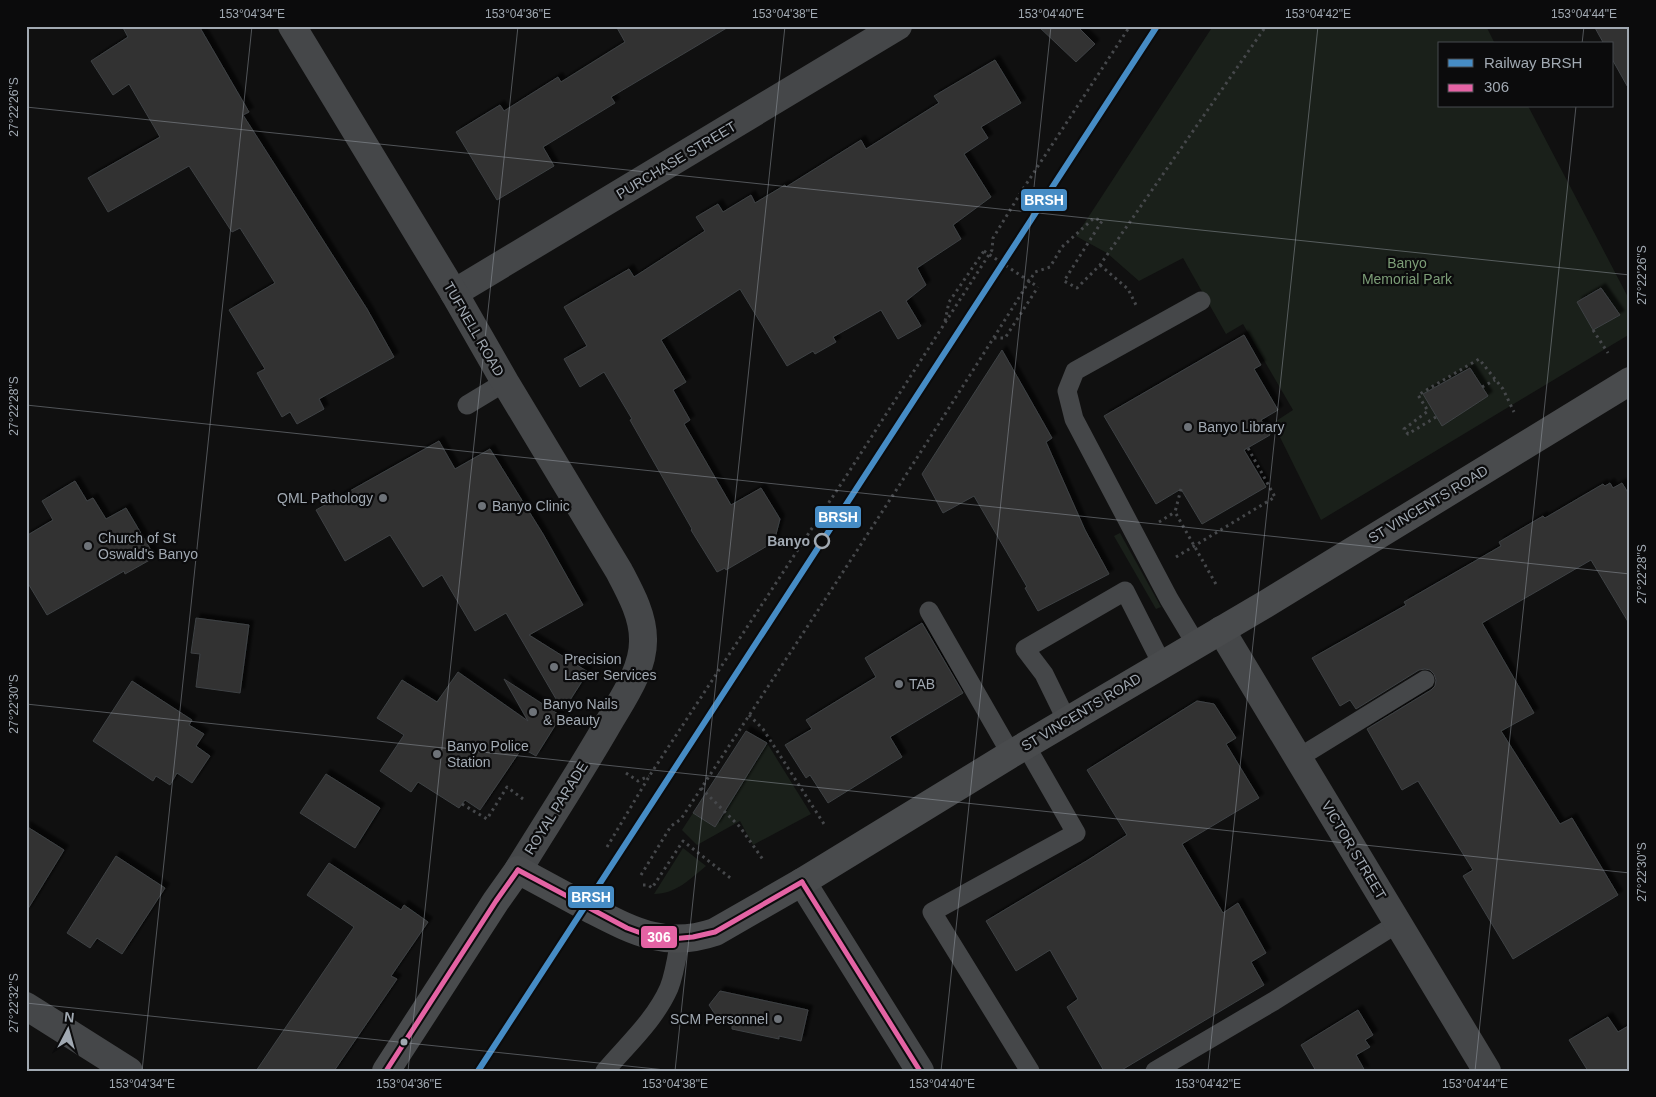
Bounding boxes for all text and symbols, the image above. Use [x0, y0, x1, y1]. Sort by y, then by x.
text: 153°04'34"E [219, 7, 285, 21]
text: 153°04'36"E [485, 7, 551, 21]
text: 153°04'38"E [752, 7, 818, 21]
text: 153°04'40"E [1018, 7, 1084, 21]
text: 153°04'42"E [1285, 7, 1351, 21]
text: 153°04'44"E [1551, 7, 1617, 21]
legend [1438, 42, 1614, 108]
text: Railway BRSH [1484, 54, 1582, 71]
text: 27°22'26"S [7, 77, 21, 137]
text: 306 [1484, 78, 1509, 95]
street label: PURCHASE STREET [613, 118, 739, 202]
line badge: BRSH [1020, 188, 1068, 212]
text: BRSH [1024, 192, 1064, 208]
text: 27°22'26"S [1635, 245, 1649, 305]
park label: Banyo Memorial Park [1362, 255, 1453, 287]
street label: TUFNELL ROAD [441, 279, 507, 379]
text: 27°22'28"S [7, 376, 21, 436]
place label: Banyo Library [1198, 419, 1284, 435]
marker: Banyo Library [1182, 421, 1194, 433]
street label: ST VINCENTS ROAD [1365, 462, 1491, 546]
place label: QML Pathology [277, 490, 373, 506]
marker: QML Pathology [377, 492, 389, 504]
place label: Banyo Clinic [492, 498, 570, 514]
marker: Banyo Clinic [476, 500, 488, 512]
line badge: BRSH [814, 505, 862, 529]
text: BRSH [818, 509, 858, 525]
place label: Church of St Oswald's Banyo [98, 530, 198, 562]
place label: Banyo [767, 533, 810, 549]
marker: Banyo [814, 533, 830, 549]
marker: Church of St Oswald's Banyo [82, 540, 94, 552]
text: 27°22'28"S [1635, 544, 1649, 604]
place label: Precision Laser Services [564, 651, 657, 683]
marker: Precision Laser Services [548, 661, 560, 673]
street label: ST VINCENTS ROAD [1018, 670, 1144, 754]
text: 27°22'30"S [7, 674, 21, 734]
place label: TAB [909, 676, 935, 692]
marker: TAB [893, 678, 905, 690]
place label: Banyo Nails & Beauty [543, 696, 618, 728]
marker: Banyo Nails & Beauty [527, 706, 539, 718]
place label: Banyo Police Station [447, 738, 529, 770]
marker: Banyo Police Station [431, 748, 443, 760]
street label: ROYAL PARADE [521, 759, 591, 857]
street label: VICTOR STREET [1318, 798, 1390, 902]
text: 27°22'30"S [1635, 842, 1649, 902]
line badge: BRSH [567, 885, 615, 909]
text: BRSH [571, 889, 611, 905]
line badge: 306 [640, 925, 678, 949]
text: 306 [647, 929, 671, 945]
text: 27°22'32"S [7, 973, 21, 1033]
north arrow [42, 1004, 92, 1054]
text: N [63, 1009, 75, 1026]
place label: SCM Personnel [670, 1011, 768, 1027]
marker: SCM Personnel [772, 1013, 784, 1025]
unlabelled marker [399, 1037, 409, 1047]
text: 153°04'34"E [109, 1077, 175, 1091]
text: 153°04'36"E [376, 1077, 442, 1091]
text: 153°04'38"E [642, 1077, 708, 1091]
text: 153°04'40"E [909, 1077, 975, 1091]
text: 153°04'42"E [1175, 1077, 1241, 1091]
text: 153°04'44"E [1442, 1077, 1508, 1091]

